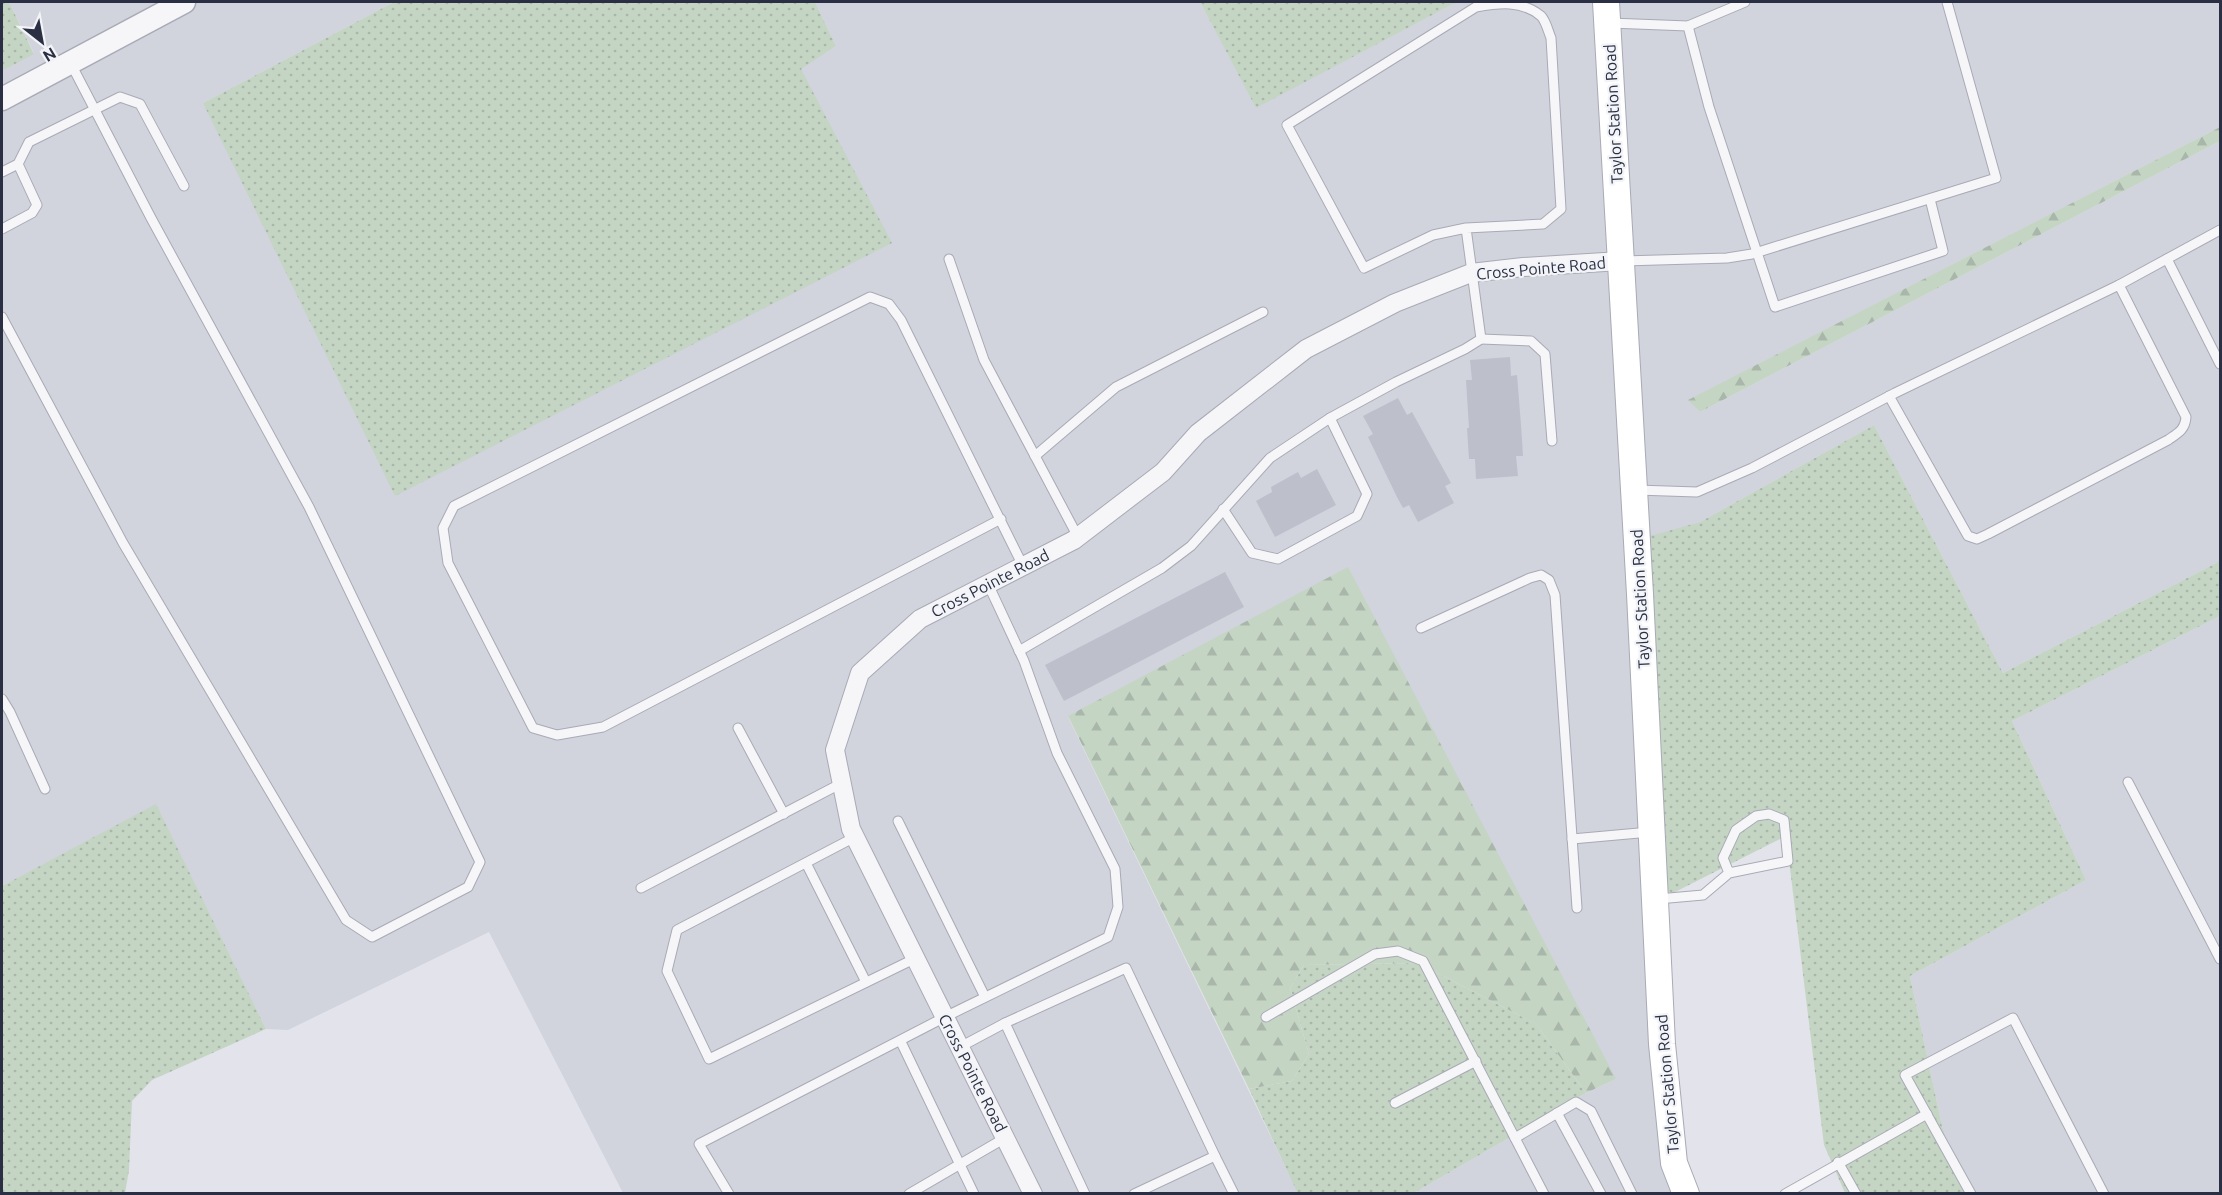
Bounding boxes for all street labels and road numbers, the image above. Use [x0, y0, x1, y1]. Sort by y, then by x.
street label: Taylor Station Road [1600, 44, 1626, 184]
street label: Cross Pointe Road [1475, 253, 1607, 283]
street label: Taylor Station Road [1627, 529, 1653, 669]
street label: Cross Pointe Road [928, 545, 1052, 621]
street label: Cross Pointe Road [935, 1011, 1011, 1135]
street label: Taylor Station Road [1652, 1014, 1682, 1154]

